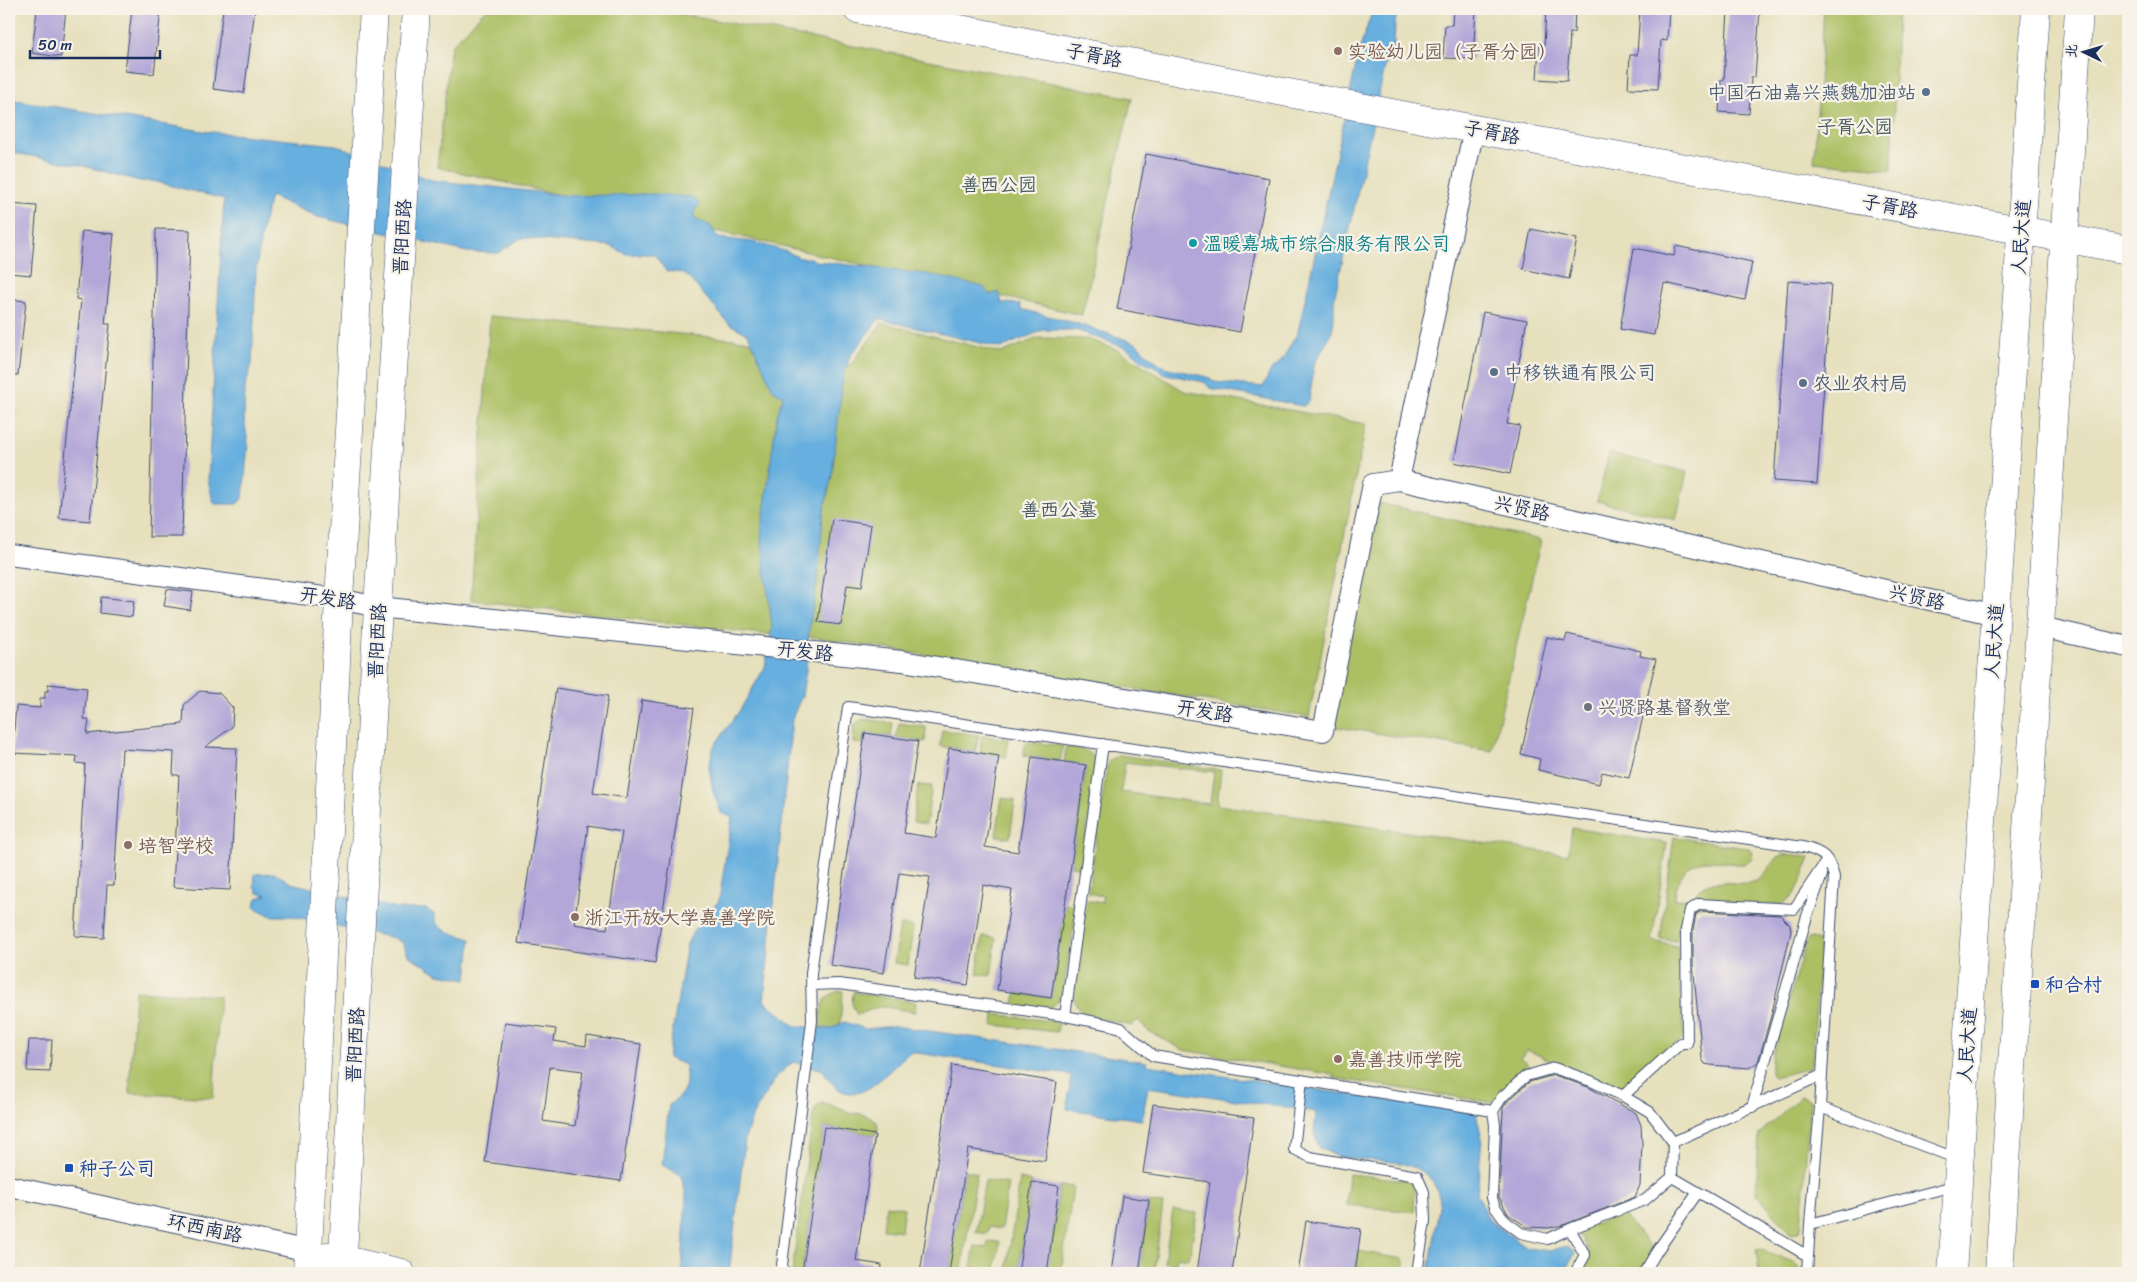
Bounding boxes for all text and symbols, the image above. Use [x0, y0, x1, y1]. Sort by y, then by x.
scale bar [30, 28, 160, 60]
north arrow [2060, 28, 2110, 78]
text: 50 m [38, 32, 73, 58]
street label: 子胥路 [1063, 33, 1125, 77]
place label: 实验幼儿园（子胥分园） [1348, 35, 1557, 68]
text: 北 [2058, 43, 2085, 59]
marker: 实验幼儿园（子胥分园） [1332, 45, 1344, 57]
place label: 中国石油嘉兴燕魏加油站 [1707, 76, 1916, 109]
marker: 中国石油嘉兴燕魏加油站 [1920, 86, 1932, 98]
street label: 子胥路 [1461, 110, 1523, 154]
park label: 子胥公园 [1817, 110, 1893, 143]
park label: 善西公园 [961, 168, 1037, 201]
street label: 子胥路 [1859, 184, 1921, 228]
street label: 晋阳西路 [384, 198, 420, 276]
street label: 人民大道 [2002, 198, 2040, 276]
place label: 温暖嘉城市综合服务有限公司 [1203, 227, 1450, 260]
marker: 温暖嘉城市综合服务有限公司 [1187, 237, 1199, 249]
place label: 中移铁通有限公司 [1504, 356, 1656, 389]
marker: 中移铁通有限公司 [1488, 366, 1500, 378]
place label: 农业农村局 [1813, 367, 1908, 400]
marker: 农业农村局 [1797, 377, 1809, 389]
street label: 兴贤路 [1491, 486, 1553, 530]
park label: 善西公墓 [1021, 493, 1097, 526]
street label: 兴贤路 [1886, 575, 1948, 619]
street label: 开发路 [297, 577, 359, 619]
street label: 晋阳西路 [359, 602, 395, 680]
street label: 人民大道 [1975, 602, 2013, 680]
street label: 开发路 [775, 632, 835, 670]
street label: 开发路 [1174, 690, 1236, 732]
place label: 兴贤路基督教堂 [1598, 691, 1731, 724]
marker: 兴贤路基督教堂 [1582, 701, 1594, 713]
place label: 培智学校 [138, 829, 214, 862]
marker: 培智学校 [122, 839, 134, 851]
place label: 浙江开放大学嘉善学院 [585, 901, 775, 934]
marker: 浙江开放大学嘉善学院 [569, 911, 581, 923]
place label: 和合村 [2045, 968, 2102, 1001]
marker: 和合村 [2029, 978, 2041, 990]
street label: 晋阳西路 [337, 1006, 373, 1084]
street label: 人民大道 [1948, 1006, 1986, 1084]
place label: 嘉善技师学院 [1348, 1043, 1462, 1076]
marker: 嘉善技师学院 [1332, 1053, 1344, 1065]
place label: 种子公司 [79, 1152, 155, 1185]
marker: 种子公司 [63, 1162, 75, 1174]
street label: 环西南路 [164, 1204, 246, 1252]

